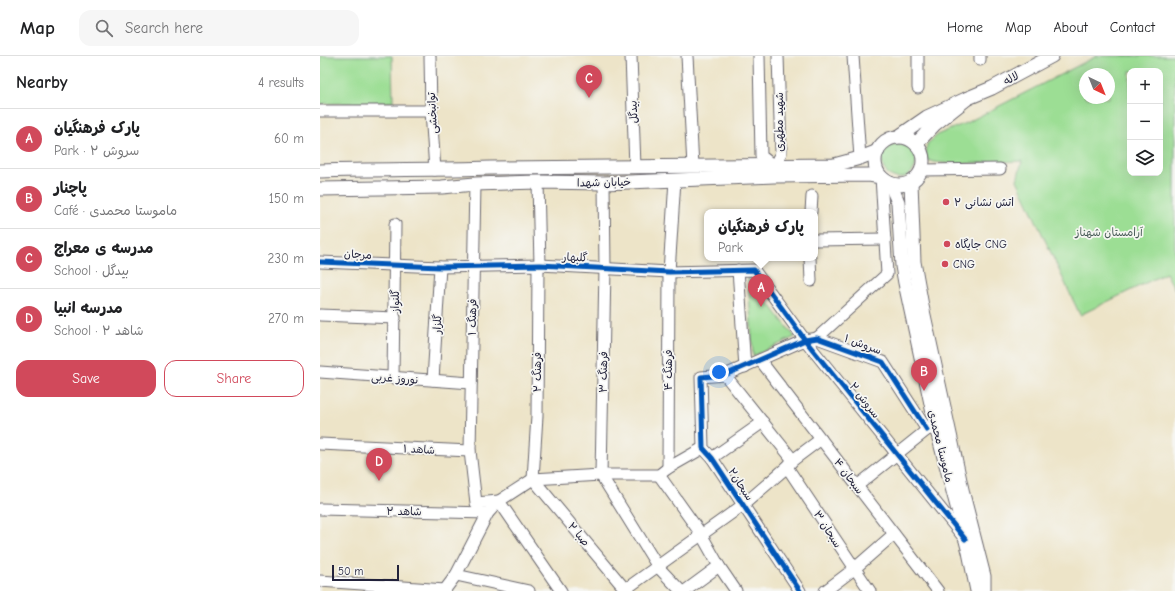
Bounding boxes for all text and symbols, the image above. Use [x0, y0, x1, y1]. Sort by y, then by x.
search box [79, 10, 359, 46]
text: Map [20, 17, 55, 39]
icon: search [93, 17, 115, 39]
text: Search here [125, 19, 203, 37]
text: Home [947, 19, 983, 36]
text: Map [1005, 19, 1031, 36]
text: About [1053, 19, 1088, 36]
text: Contact [1110, 19, 1155, 36]
pin: C [576, 65, 602, 98]
north arrow [1079, 68, 1115, 104]
map controls [1127, 68, 1163, 176]
button: + [1127, 68, 1163, 104]
street label: لاله [1001, 69, 1021, 88]
text: Nearby [16, 73, 67, 92]
text: 4 results [258, 75, 304, 90]
street label: توانبخشی [425, 91, 441, 134]
street label: شهید مطهری [773, 92, 786, 152]
street label: بیدگل [627, 100, 641, 124]
button: − [1127, 104, 1163, 140]
text: پارک فرهنگیان [54, 119, 140, 137]
text: A [25, 131, 33, 146]
text: 60 m [274, 131, 304, 146]
button: layers [1127, 140, 1163, 176]
text: Park · سروش ۲ [54, 143, 139, 158]
street label: خیابان شهدا [577, 176, 631, 190]
text: پاچنار [54, 179, 87, 197]
text: B [25, 191, 33, 206]
text: 150 m [269, 191, 304, 206]
place label: اتش نشانی ۲ [954, 196, 1014, 210]
marker: اتش نشانی ۲ [941, 197, 951, 207]
text: Café · ماموستا محمدی [54, 203, 177, 218]
popup [704, 209, 818, 261]
text: پارک فرهنگیان [718, 218, 804, 236]
park label: آرامستان شهناز [1074, 226, 1144, 239]
place label: جایگاه CNG [955, 238, 1007, 251]
text: مدرسه ی معراج [54, 239, 153, 257]
marker: جایگاه CNG [942, 239, 952, 249]
text: Park [718, 240, 743, 255]
street label: مرجان [344, 247, 372, 262]
text: C [25, 251, 33, 266]
text: 230 m [268, 251, 304, 266]
street label: گلبهار [561, 251, 588, 265]
place label: CNG [953, 258, 975, 271]
marker: CNG [940, 259, 950, 269]
text: School · بیدگل [54, 263, 129, 278]
pin: A [748, 274, 774, 307]
street label: گلنواز [389, 289, 403, 314]
street label: فرهنگ ۱ [466, 298, 479, 336]
text: مدرسه انبیا [54, 299, 123, 317]
text: D [25, 311, 33, 326]
text: 270 m [268, 311, 304, 326]
street label: گلزار [430, 314, 445, 335]
text: School · شاهد ۲ [54, 323, 144, 338]
street label: سروش ۱ [842, 332, 883, 358]
street label: فرهنگ ۴ [662, 349, 675, 391]
street label: فرهنگ ۳ [597, 351, 610, 393]
street label: فرهنگ ۲ [531, 352, 544, 392]
pin: B [911, 358, 937, 391]
button: Save [16, 360, 156, 397]
button: Share [164, 360, 304, 397]
your location [709, 362, 729, 382]
street label: نوروز غربی [371, 370, 419, 388]
street label: سروش ۲ [846, 380, 883, 421]
street label: ماموستا محمدی [924, 409, 956, 484]
street label: شاهد ۱ [403, 442, 435, 457]
pin: D [366, 448, 392, 481]
street label: سبحان ۴ [830, 456, 866, 497]
street label: سبحان۲ [724, 465, 756, 504]
street label: شاهد ۲ [386, 505, 422, 518]
street label: سبحان ۳ [810, 508, 844, 551]
street label: صبا ۲ [564, 520, 592, 549]
scale bar [332, 563, 399, 582]
text: 50 m [338, 565, 363, 578]

